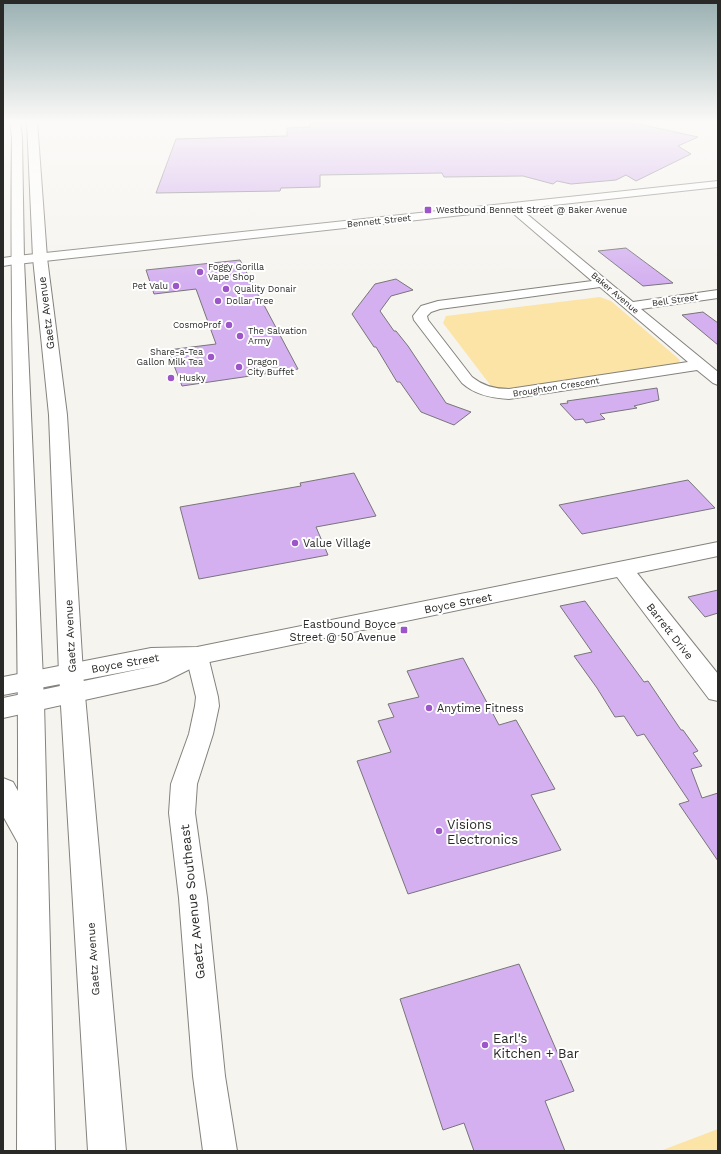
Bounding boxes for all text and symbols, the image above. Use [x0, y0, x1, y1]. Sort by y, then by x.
marker: Westbound Bennett Street @ Baker Avenue [423, 205, 433, 215]
place label: Westbound Bennett Street @ Baker Avenue [436, 205, 627, 215]
street label: Bennett Street [346, 213, 412, 229]
place label: Foggy Gorilla Vape Shop [208, 262, 264, 282]
marker: Foggy Gorilla Vape Shop [195, 267, 205, 277]
street label: Baker Avenue [589, 270, 641, 316]
street label: Gaetz Avenue [36, 276, 57, 350]
place label: Pet Valu [132, 281, 168, 291]
marker: Pet Valu [171, 281, 181, 291]
marker: Quality Donair [221, 284, 231, 294]
place label: Quality Donair [234, 284, 297, 294]
street label: Bell Street [651, 292, 699, 308]
marker: Dollar Tree [213, 296, 223, 306]
place label: Dollar Tree [226, 296, 274, 306]
place label: CosmoProf [173, 320, 221, 330]
marker: CosmoProf [224, 320, 234, 330]
place label: The Salvation Army [248, 326, 307, 346]
marker: The Salvation Army [235, 331, 245, 341]
place label: Share-a-Tea Gallon Milk Tea [137, 347, 203, 367]
marker: Share-a-Tea Gallon Milk Tea [206, 352, 216, 362]
place label: Dragon City Buffet [247, 357, 294, 377]
marker: Dragon City Buffet [234, 362, 244, 372]
marker: Husky [166, 373, 176, 383]
place label: Husky [179, 373, 206, 383]
street label: Broughton Crescent [512, 375, 600, 399]
place label: Value Village [303, 537, 371, 550]
marker: Value Village [290, 538, 300, 548]
street label: Boyce Street [423, 590, 493, 616]
street label: Gaetz Avenue [62, 599, 79, 673]
street label: Barrett Drive [644, 601, 696, 662]
place label: Eastbound Boyce Street @ 50 Avenue [289, 618, 396, 644]
marker: Eastbound Boyce Street @ 50 Avenue [399, 625, 409, 635]
street label: Boyce Street [90, 651, 160, 676]
place label: Anytime Fitness [437, 702, 524, 715]
marker: Anytime Fitness [424, 703, 434, 713]
place label: Visions Electronics [447, 817, 518, 847]
street label: Gaetz Avenue Southeast [177, 823, 208, 980]
marker: Visions Electronics [434, 826, 444, 836]
street label: Gaetz Avenue [84, 922, 103, 996]
place label: Earl's Kitchen + Bar [493, 1031, 579, 1061]
marker: Earl's Kitchen + Bar [480, 1040, 490, 1050]

